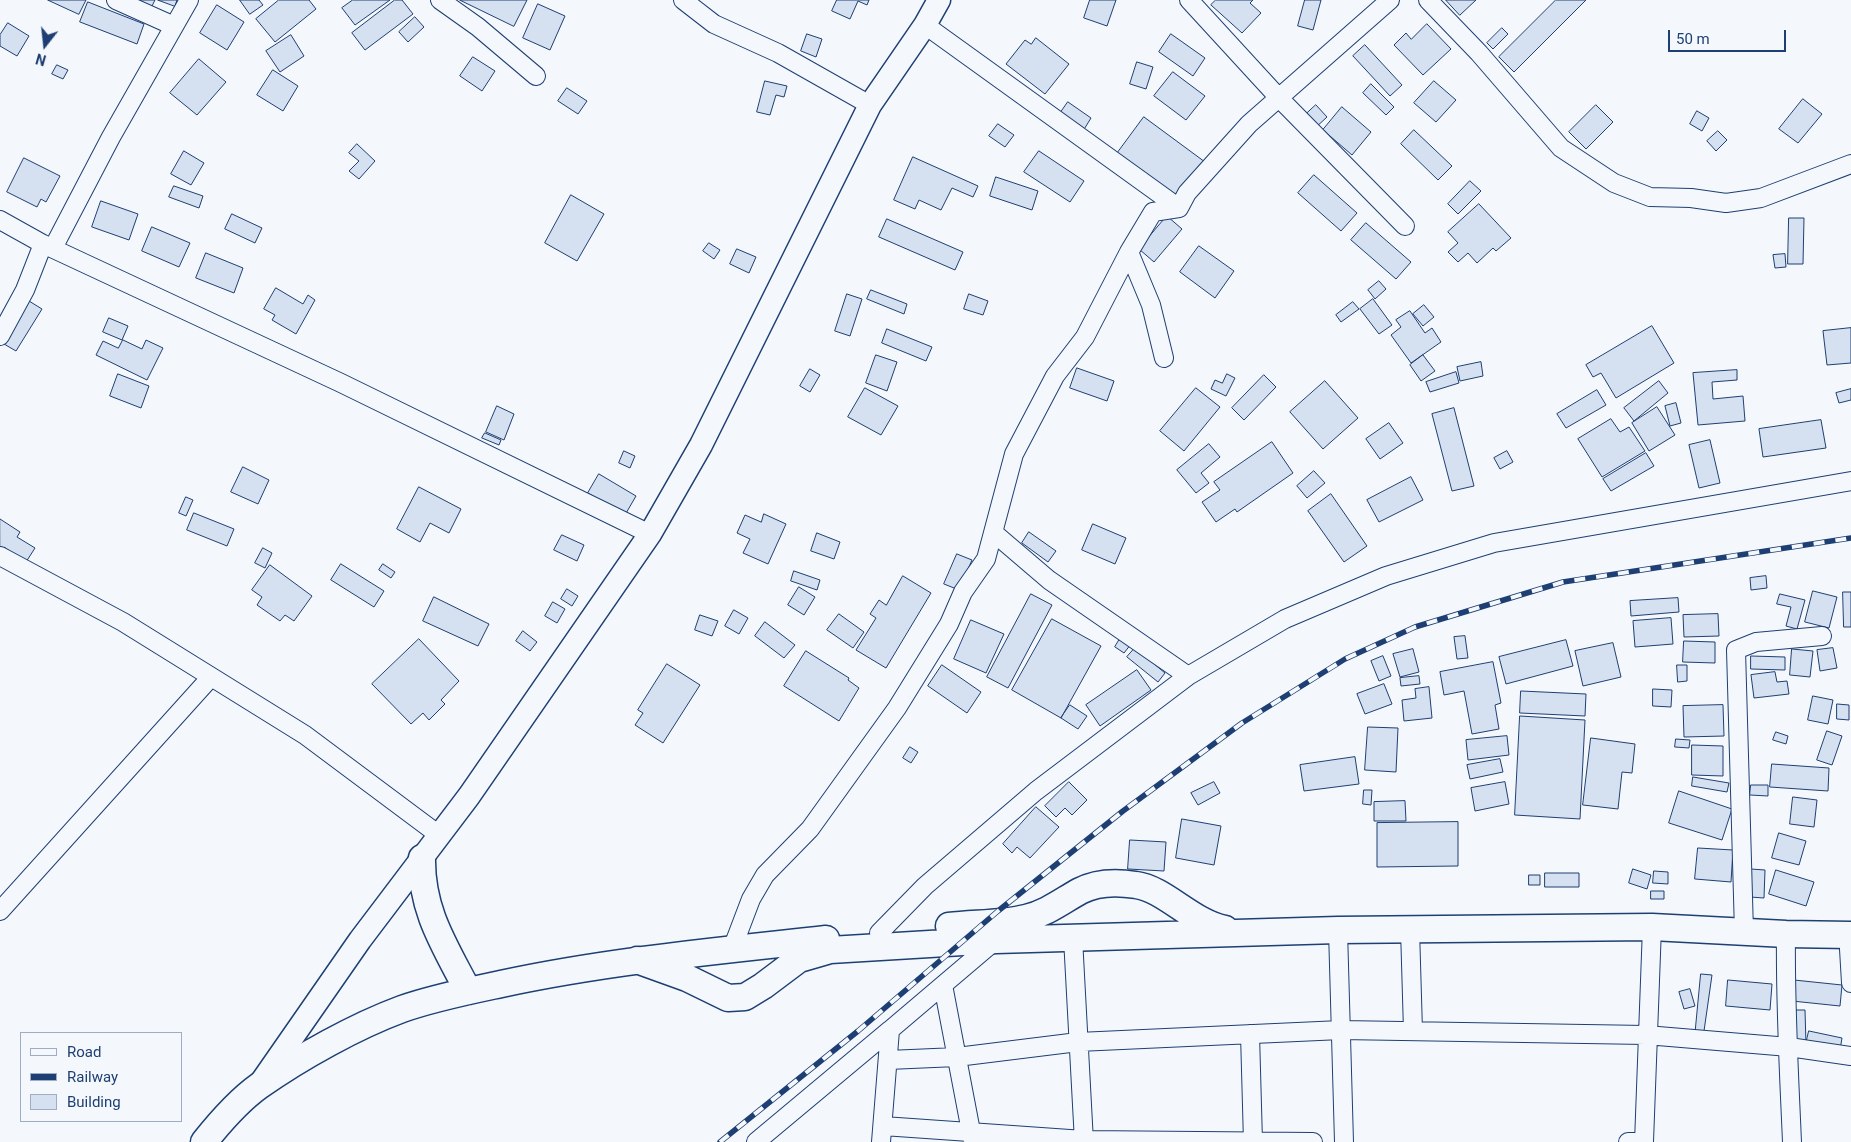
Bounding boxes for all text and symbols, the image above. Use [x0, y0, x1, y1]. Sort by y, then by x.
north arrow [20, 20, 70, 70]
scale bar [1671, 20, 1788, 52]
text: 50 m [1676, 30, 1710, 48]
text: N [34, 50, 48, 68]
legend [20, 1032, 182, 1122]
text: Road [67, 1043, 101, 1061]
text: Railway [67, 1068, 118, 1086]
text: Building [67, 1093, 121, 1111]

